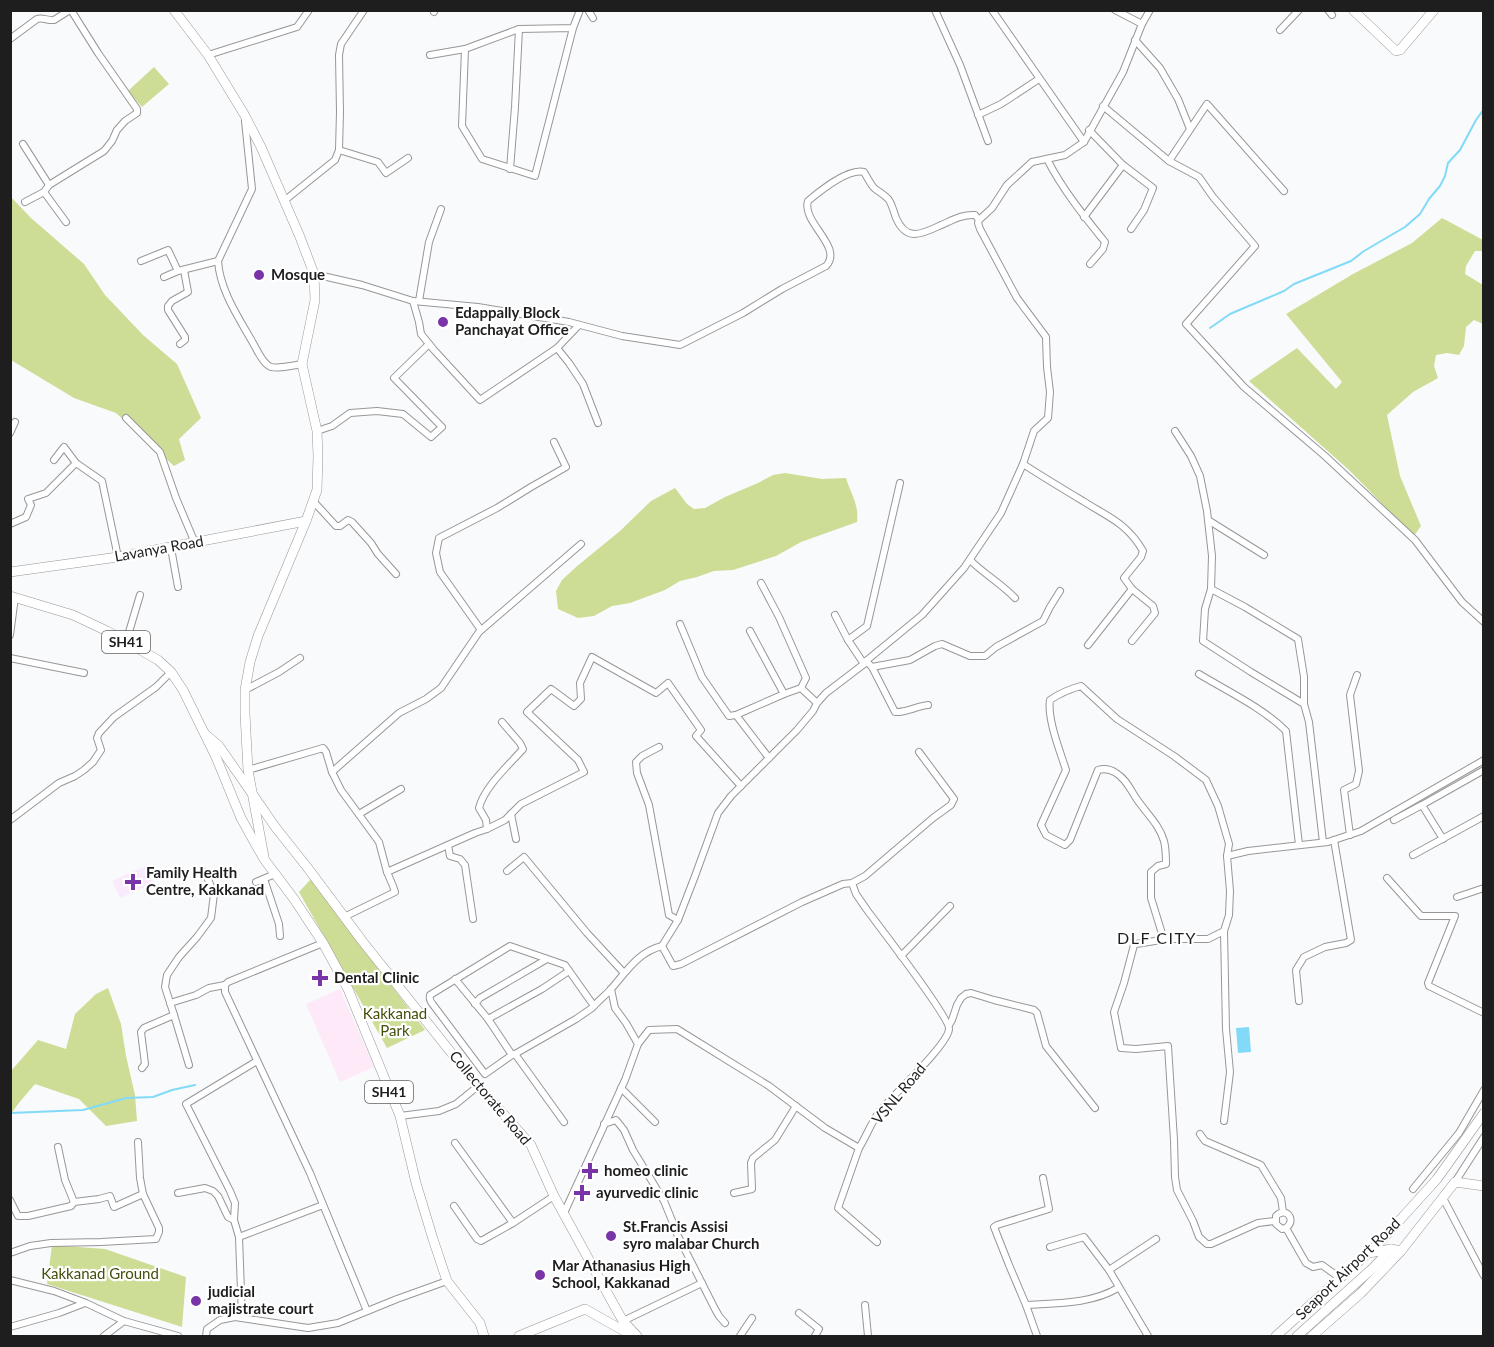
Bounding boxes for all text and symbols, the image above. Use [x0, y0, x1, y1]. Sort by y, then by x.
place label: Mosque [271, 265, 325, 283]
marker: Mosque [252, 268, 266, 282]
place label: Edappally Block Panchayat Office [455, 303, 569, 338]
marker: Edappally Block Panchayat Office [436, 315, 450, 329]
street label: Lavanya Road [113, 531, 205, 565]
road number: SH41 [102, 631, 150, 653]
place label: Family Health Centre, Kakkanad [146, 863, 264, 898]
marker: Family Health Centre, Kakkanad [124, 873, 142, 891]
district label: DLF CITY [1117, 928, 1197, 947]
place label: Dental Clinic [334, 968, 419, 986]
marker: Dental Clinic [311, 969, 329, 987]
park label: Kakkanad Park [363, 1004, 427, 1039]
street label: Collectorate Road [446, 1047, 535, 1148]
street label: VSNL Road [868, 1059, 929, 1127]
road number: SH41 [365, 1081, 413, 1103]
place label: homeo clinic [604, 1161, 688, 1179]
marker: homeo clinic [581, 1162, 599, 1180]
place label: ayurvedic clinic [596, 1183, 699, 1201]
marker: ayurvedic clinic [573, 1184, 591, 1202]
street label: Seaport Airport Road [1291, 1214, 1403, 1323]
place label: St.Francis Assisi syro malabar Church [623, 1217, 759, 1252]
marker: St.Francis Assisi syro malabar Church [604, 1229, 618, 1243]
place label: Mar Athanasius High School, Kakkanad [552, 1256, 690, 1291]
park label: Kakkanad Ground [41, 1264, 159, 1282]
marker: Mar Athanasius High School, Kakkanad [533, 1268, 547, 1282]
place label: judicial majistrate court [207, 1282, 314, 1317]
marker: judicial majistrate court [189, 1294, 203, 1308]

